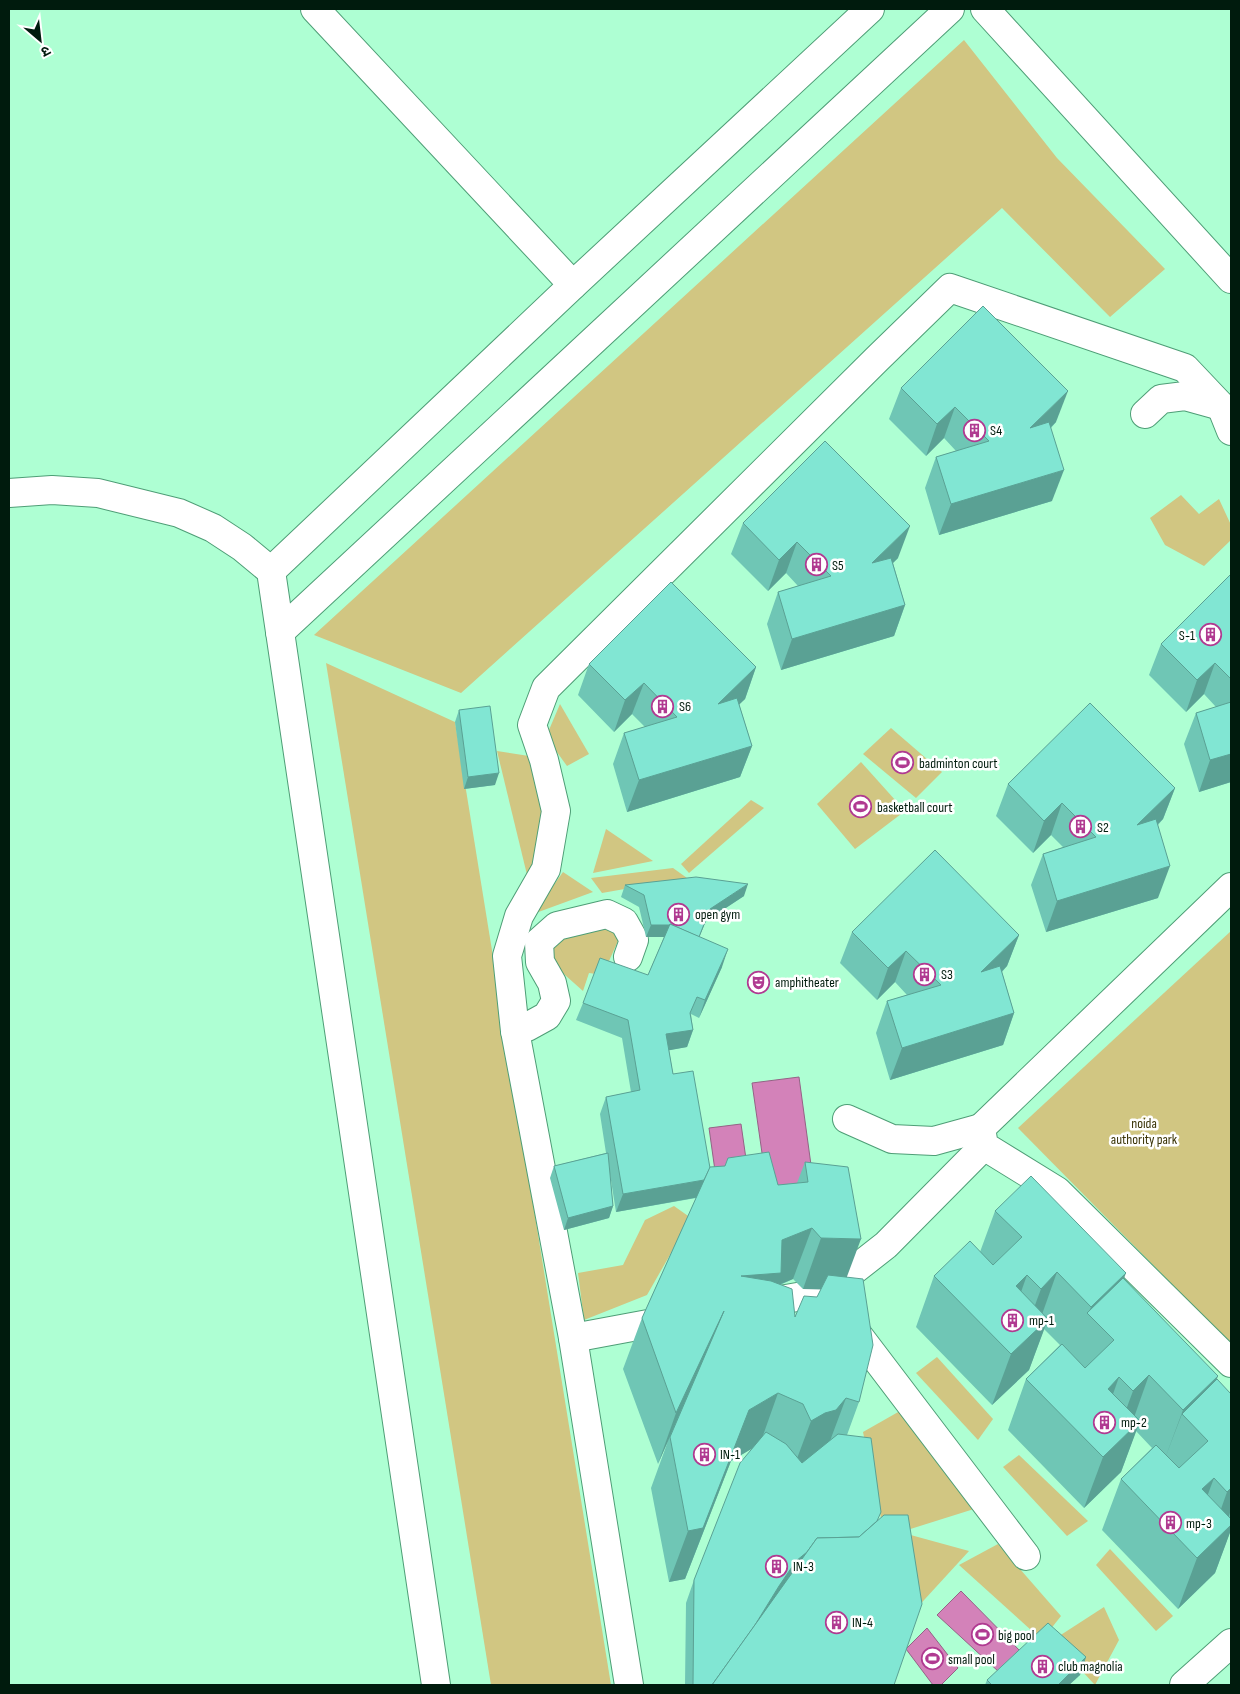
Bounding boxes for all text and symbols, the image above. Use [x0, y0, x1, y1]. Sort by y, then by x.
north arrow [15, 15, 65, 65]
text: उ [38, 42, 53, 61]
building icon: S4 [962, 418, 986, 442]
place label: S4 [990, 422, 1002, 439]
building icon: S5 [804, 553, 828, 577]
place label: S5 [832, 557, 844, 574]
building icon: S-1 [1199, 623, 1223, 647]
place label: S-1 [1179, 627, 1195, 644]
building icon: S6 [651, 694, 675, 718]
place label: S6 [679, 698, 691, 715]
sports icon: badminton court [891, 751, 915, 775]
place label: badminton court [919, 755, 998, 772]
sports icon: basketball court [849, 795, 873, 819]
place label: basketball court [877, 799, 952, 816]
building icon: S2 [1069, 815, 1093, 839]
place label: S2 [1097, 819, 1109, 836]
building icon: open gym [667, 902, 691, 926]
place label: open gym [695, 906, 740, 923]
building icon: S3 [913, 962, 937, 986]
place label: S3 [941, 966, 953, 983]
theatre icon: amphitheater [747, 970, 771, 994]
place label: amphitheater [775, 974, 839, 991]
park label: noida authority park [1111, 1115, 1178, 1148]
building icon: mp-1 [1001, 1308, 1025, 1332]
place label: mp-1 [1029, 1312, 1054, 1329]
building icon: mp-2 [1093, 1410, 1117, 1434]
place label: mp-2 [1121, 1414, 1147, 1431]
building icon: IN-1 [692, 1442, 716, 1466]
place label: IN-1 [720, 1446, 740, 1463]
building icon: mp-3 [1158, 1511, 1182, 1535]
place label: mp-3 [1186, 1515, 1212, 1532]
building icon: IN-3 [765, 1554, 789, 1578]
place label: IN-3 [793, 1558, 814, 1575]
building icon: IN-4 [824, 1610, 848, 1634]
place label: IN-4 [852, 1614, 873, 1631]
sports icon: big pool [970, 1623, 994, 1647]
place label: big pool [998, 1627, 1034, 1644]
sports icon: small pool [920, 1647, 944, 1671]
place label: small pool [948, 1651, 995, 1668]
building icon: club magnolia [1030, 1654, 1054, 1678]
place label: club magnolia [1058, 1658, 1123, 1675]

